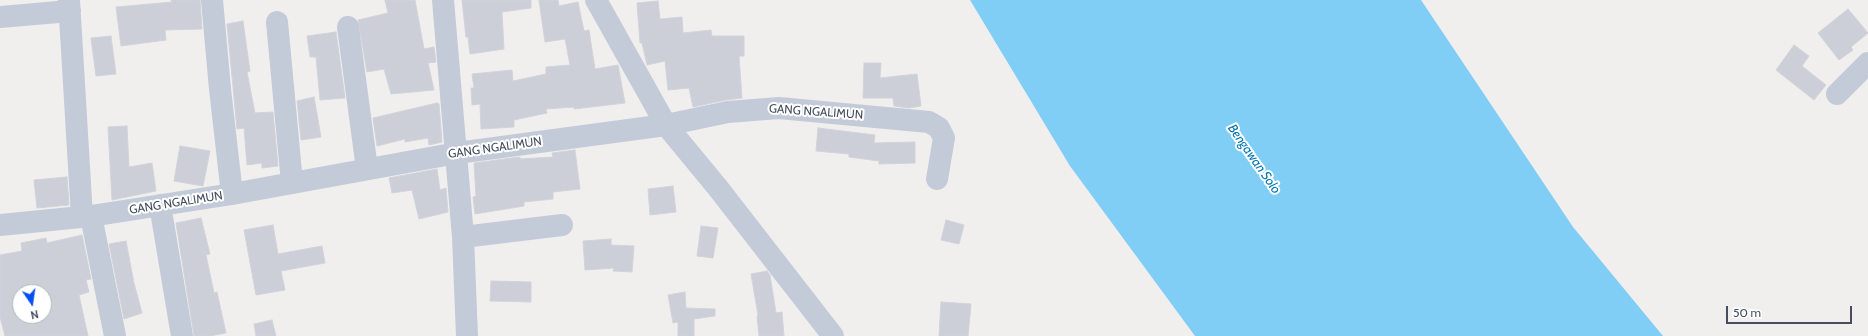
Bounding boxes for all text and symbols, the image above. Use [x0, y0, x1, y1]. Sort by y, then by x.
street label: GANG NGALIMUN [768, 102, 864, 122]
water label: Bengawan Solo [1224, 121, 1284, 197]
street label: GANG NGALIMUN [447, 134, 543, 162]
street label: GANG NGALIMUN [128, 189, 224, 217]
north arrow [12, 284, 52, 324]
scale bar [1728, 298, 1854, 324]
text: 50 m [1733, 305, 1761, 320]
text: N [29, 307, 40, 322]

